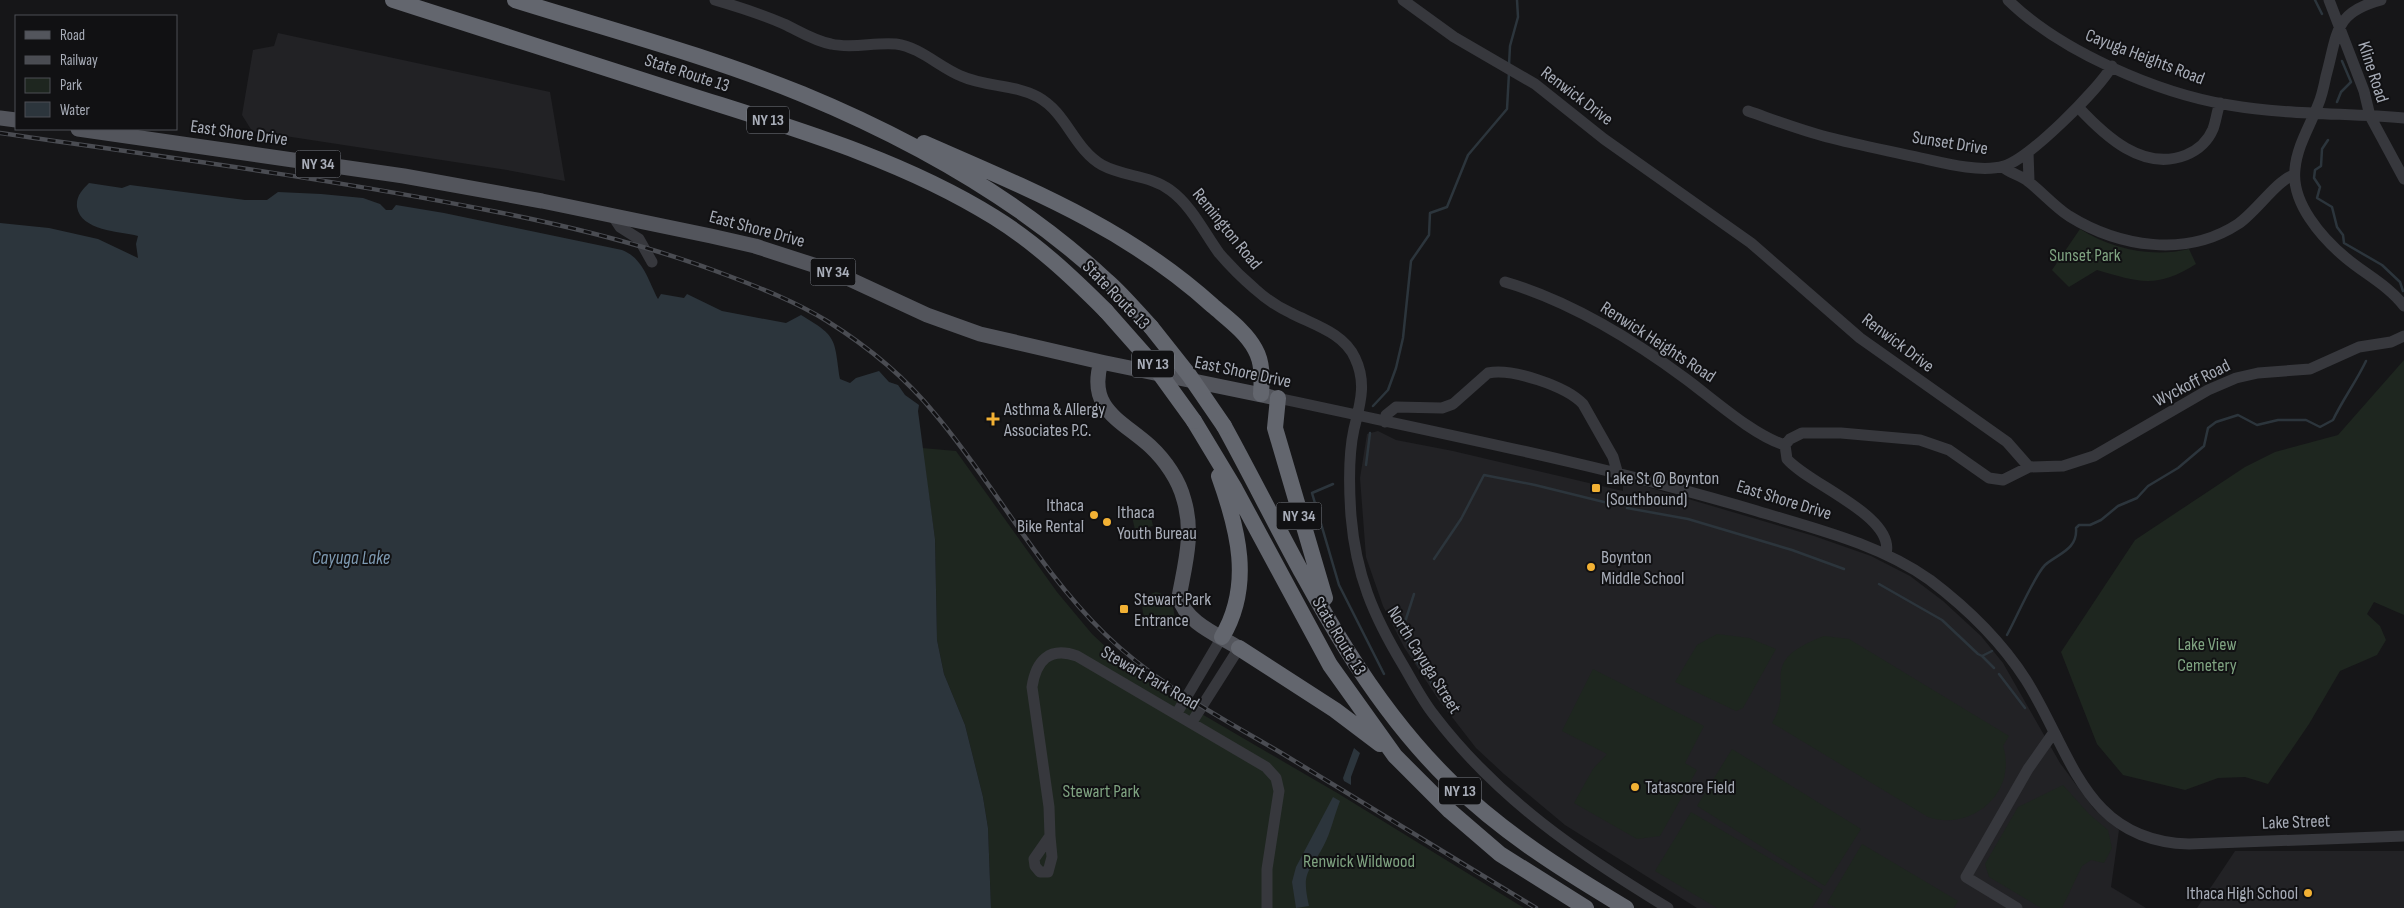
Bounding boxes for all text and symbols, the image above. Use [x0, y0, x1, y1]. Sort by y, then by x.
legend [15, 15, 178, 130]
street label: Cayuga Heights Road [2082, 25, 2208, 89]
text: Road [60, 26, 85, 45]
street label: Kline Road [2353, 39, 2393, 105]
street label: State Route 13 [642, 49, 732, 97]
text: Railway [60, 51, 98, 70]
street label: Renwick Drive [1537, 62, 1617, 130]
text: Park [60, 76, 82, 95]
text: Water [60, 101, 91, 120]
road number: NY 13 [747, 106, 789, 134]
street label: East Shore Drive [189, 116, 289, 150]
street label: Sunset Drive [1911, 127, 1989, 159]
road number: NY 34 [296, 150, 340, 178]
street label: Remington Road [1188, 184, 1266, 274]
street label: East Shore Drive [707, 206, 807, 252]
park label: Sunset Park [2049, 245, 2121, 266]
street label: State Route 13 [1078, 256, 1154, 334]
road number: NY 34 [810, 258, 856, 286]
street label: Renwick Heights Road [1597, 297, 1719, 387]
street label: Renwick Drive [1858, 309, 1938, 377]
road number: NY 13 [1132, 350, 1174, 378]
street label: East Shore Drive [1193, 352, 1293, 392]
street label: Wyckoff Road [2150, 355, 2234, 411]
place label: Asthma & Allergy Associates P.C. [1003, 399, 1105, 441]
marker: Asthma & Allergy Associates P.C. [986, 412, 1000, 426]
place label: Lake St @ Boynton (Southbound) [1606, 468, 1719, 510]
street label: East Shore Drive [1734, 476, 1834, 524]
marker: Lake St @ Boynton (Southbound) [1590, 482, 1602, 494]
place label: Ithaca Bike Rental [1017, 495, 1084, 537]
place label: Ithaca Youth Bureau [1117, 502, 1197, 544]
road number: NY 34 [1276, 502, 1322, 530]
marker: Ithaca Bike Rental [1088, 509, 1100, 521]
marker: Ithaca Youth Bureau [1101, 516, 1113, 528]
water label: Cayuga Lake [312, 547, 391, 570]
place label: Boynton Middle School [1601, 547, 1684, 589]
marker: Boynton Middle School [1585, 561, 1597, 573]
place label: Stewart Park Entrance [1134, 589, 1211, 631]
street label: State Route 13 [1307, 593, 1371, 679]
street label: North Cayuga Street [1383, 602, 1466, 718]
marker: Stewart Park Entrance [1118, 603, 1130, 615]
park label: Lake View Cemetery [2177, 634, 2237, 676]
street label: Stewart Park Road [1097, 641, 1203, 715]
place label: Tatascore Field [1645, 777, 1735, 798]
road number: NY 13 [1439, 778, 1481, 804]
park label: Stewart Park [1062, 781, 1140, 802]
marker: Tatascore Field [1629, 781, 1641, 793]
street label: Lake Street [2262, 810, 2331, 834]
park label: Renwick Wildwood [1303, 851, 1415, 872]
place label: Ithaca High School [2186, 883, 2298, 904]
marker: Ithaca High School [2302, 887, 2314, 899]

